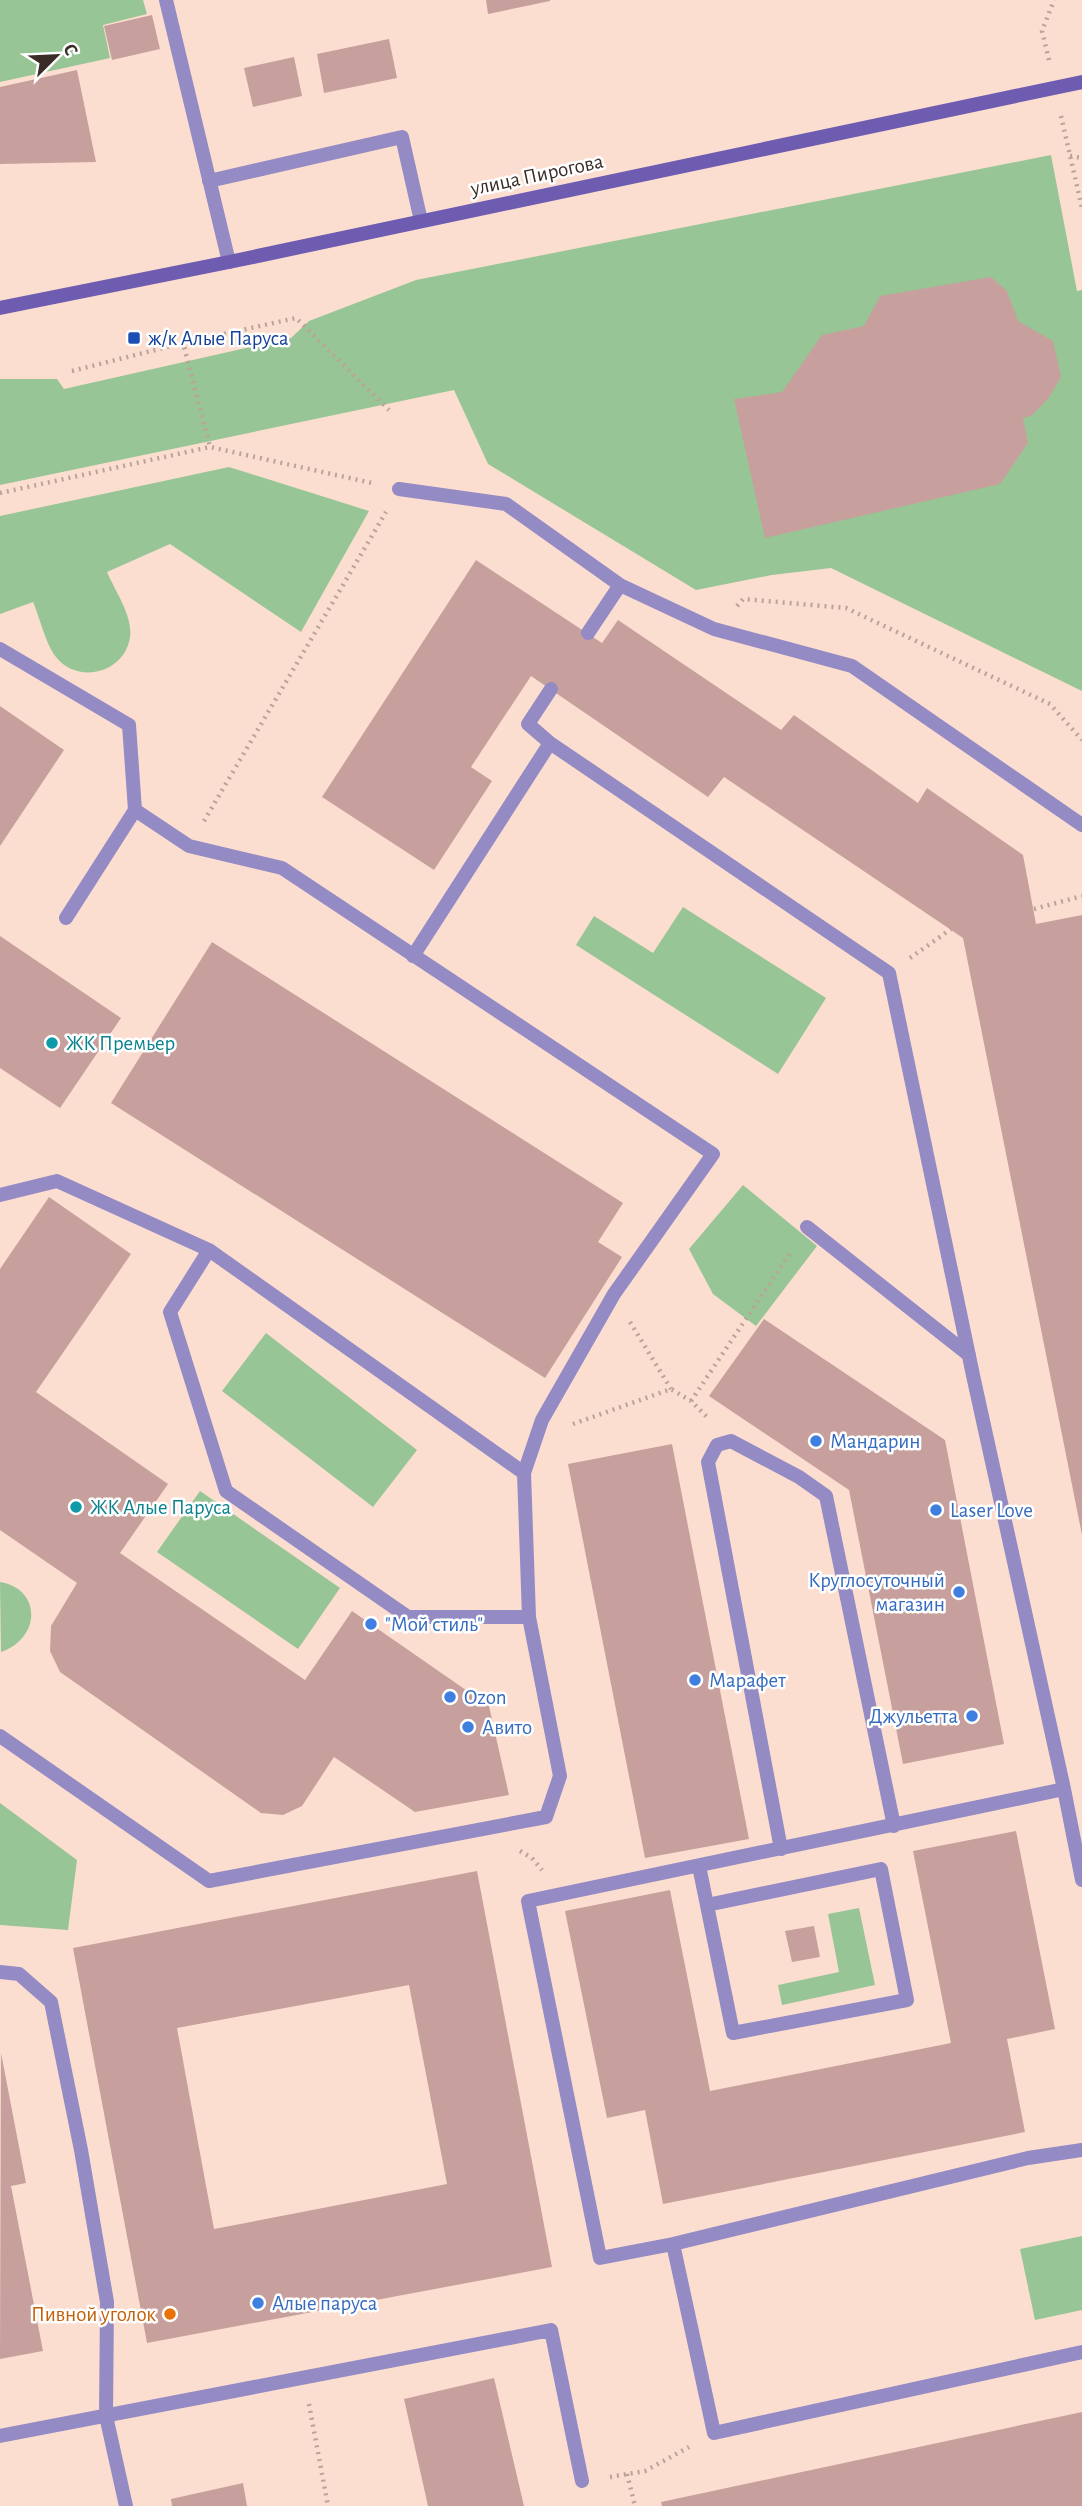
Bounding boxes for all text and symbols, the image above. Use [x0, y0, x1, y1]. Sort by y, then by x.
north arrow [21, 21, 91, 91]
text: С [59, 41, 81, 58]
street label: улица Пирогова [468, 151, 606, 200]
place label: ж/к Алые Паруса [148, 328, 289, 349]
marker: ж/к Алые Паруса [126, 330, 142, 346]
place label: ЖК Премьер [66, 1033, 175, 1054]
marker: ЖК Премьер [44, 1035, 60, 1051]
place label: Мандарин [830, 1431, 920, 1452]
marker: Мандарин [808, 1433, 824, 1449]
place label: ЖК Алые Паруса [90, 1497, 231, 1518]
marker: ЖК Алые Паруса [68, 1499, 84, 1515]
place label: Laser Love [950, 1500, 1033, 1521]
marker: Laser Love [928, 1502, 944, 1518]
place label: Круглосуточный магазин [808, 1570, 945, 1615]
marker: Круглосуточный магазин [951, 1584, 967, 1600]
place label: "Мой стиль" [385, 1614, 483, 1635]
marker: "Мой стиль" [363, 1616, 379, 1632]
place label: Марафет [709, 1670, 786, 1691]
marker: Марафет [687, 1672, 703, 1688]
place label: Ozon [464, 1687, 507, 1708]
marker: Ozon [442, 1689, 458, 1705]
place label: Джульетта [869, 1706, 958, 1727]
marker: Джульетта [964, 1708, 980, 1724]
place label: Авито [482, 1717, 532, 1738]
marker: Авито [460, 1719, 476, 1735]
place label: Алые паруса [272, 2293, 378, 2314]
marker: Алые паруса [250, 2295, 266, 2311]
place label: Пивной уголок [31, 2304, 156, 2325]
marker: Пивной уголок [162, 2306, 178, 2322]

